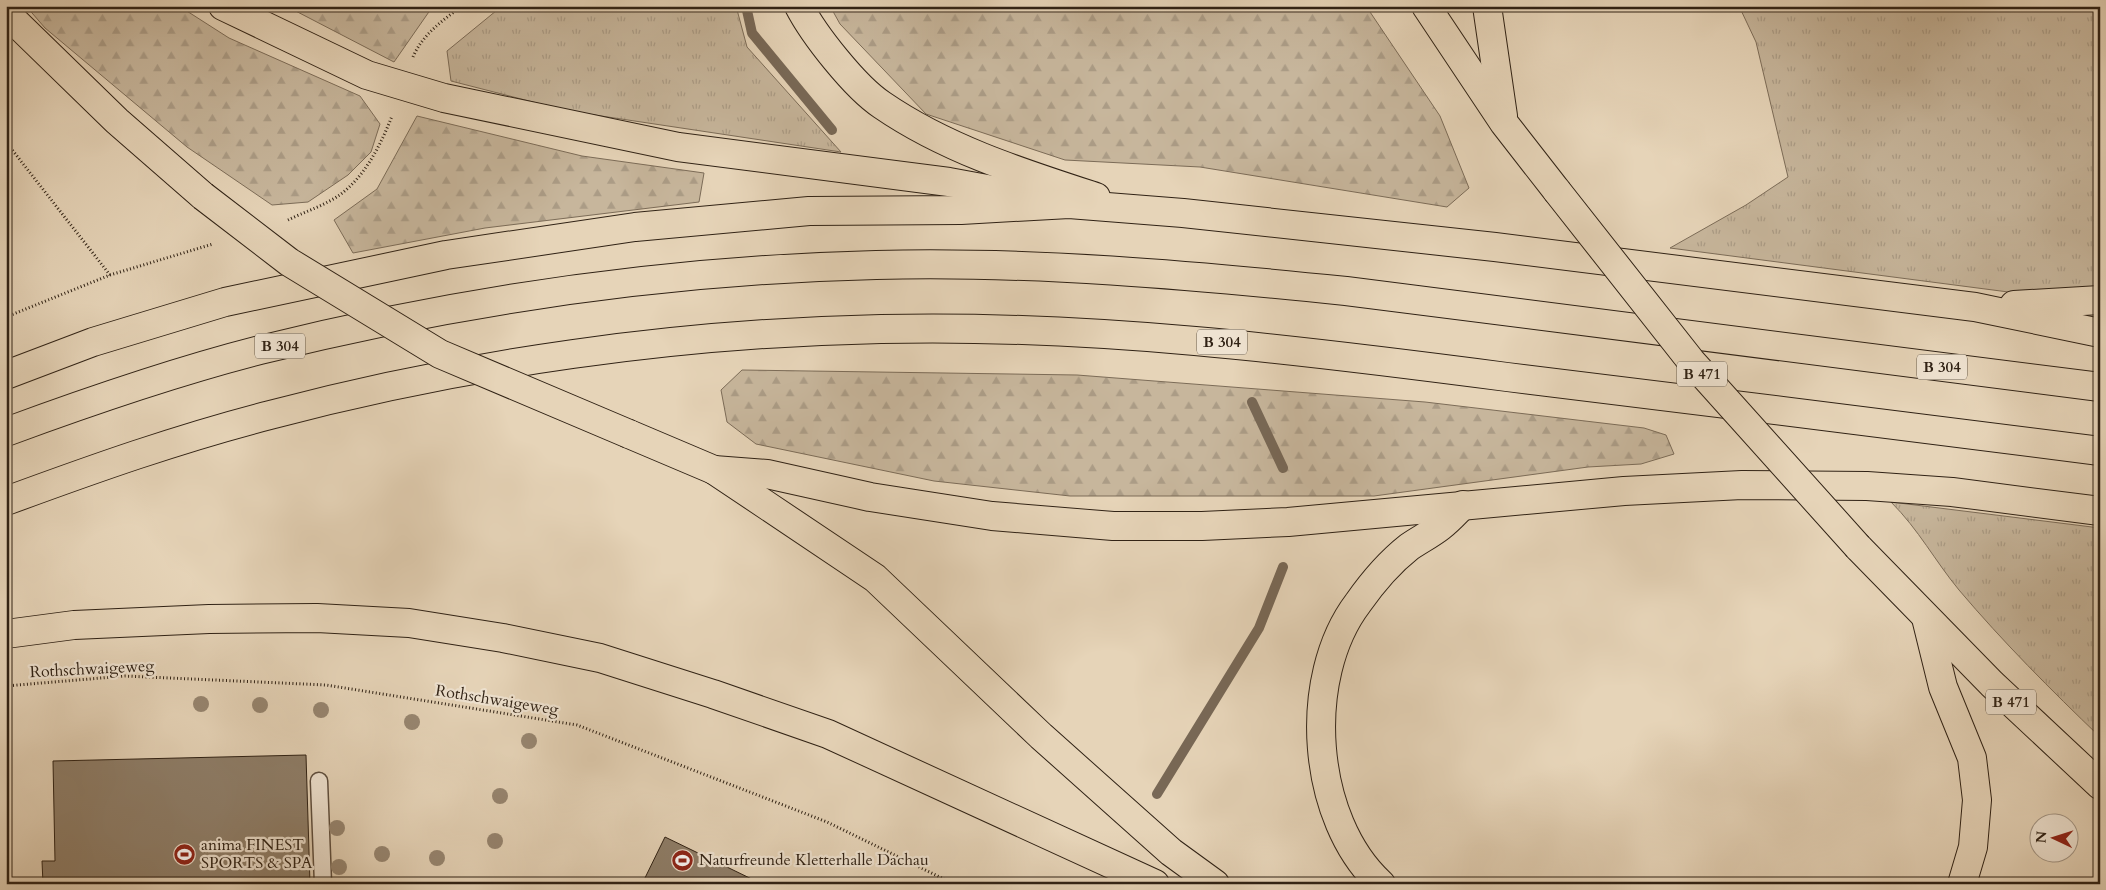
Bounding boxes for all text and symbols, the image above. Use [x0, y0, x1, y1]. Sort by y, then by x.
road number: B 304 [1197, 330, 1247, 354]
road number: B 304 [255, 334, 305, 358]
road number: B 304 [1917, 354, 1967, 380]
road number: B 471 [1677, 362, 1727, 386]
street label: Rothschwaigeweg [29, 655, 155, 683]
street label: Rothschwaigeweg [434, 679, 560, 721]
road number: B 471 [1986, 690, 2036, 714]
north arrow [2028, 812, 2078, 862]
text: N [2032, 830, 2051, 844]
place label: anima FINEST SPORTS & SPA [201, 834, 313, 874]
sports icon: anima FINEST SPORTS & SPA [173, 842, 197, 866]
sports icon: Naturfreunde Kletterhalle Dachau [671, 848, 695, 872]
place label: Naturfreunde Kletterhalle Dachau [699, 849, 929, 871]

